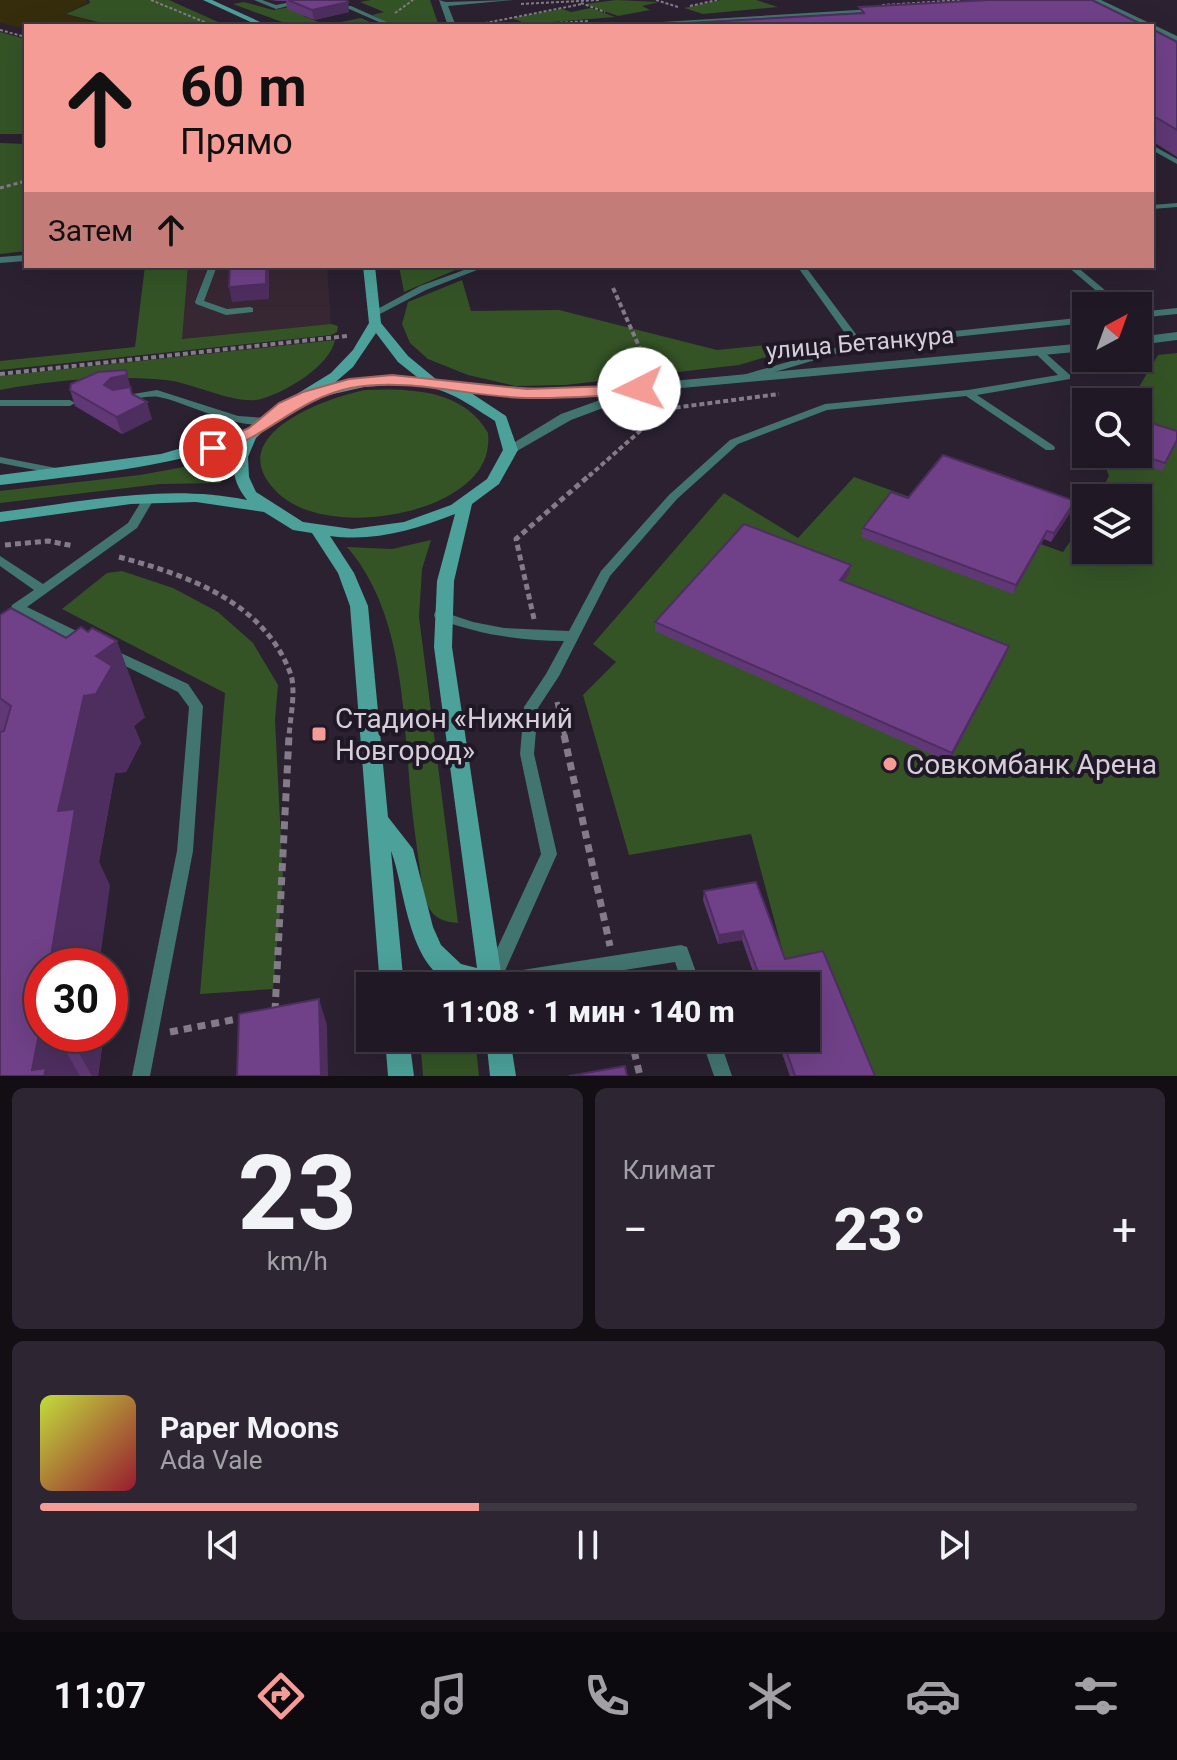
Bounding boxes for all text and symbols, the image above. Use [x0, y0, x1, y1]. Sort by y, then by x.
text: 60 m [180, 54, 307, 120]
icon: ahead [48, 56, 152, 160]
text: Прямо [180, 121, 293, 163]
icon: ahead [149, 208, 193, 252]
text: Затем [48, 213, 133, 248]
north arrow [1072, 292, 1152, 372]
map controls [1072, 292, 1152, 564]
street label: улица Бетанкура [765, 321, 955, 365]
position arrow [597, 347, 681, 431]
button: search [1072, 388, 1152, 468]
pin [179, 414, 247, 482]
icon: arrive [191, 426, 235, 470]
button: layers [1072, 484, 1152, 564]
place label: Стадион «Нижний Новгород» [335, 702, 573, 767]
marker: Стадион «Нижний Новгород» [310, 725, 328, 743]
place label: Совкомбанк Арена [906, 748, 1157, 781]
marker: Совкомбанк Арена [881, 755, 899, 773]
speed limit sign: 30 [24, 948, 128, 1052]
text: 11:08 · 1 мин · 140 m [441, 994, 735, 1029]
text: 23 [238, 1133, 357, 1254]
text: Климат [623, 1155, 715, 1185]
text: 23° [833, 1194, 926, 1265]
text: − [623, 1204, 648, 1256]
text: + [1112, 1204, 1137, 1256]
text: km/h [267, 1246, 328, 1276]
text: Paper Moons [160, 1410, 339, 1445]
text: Ada Vale [160, 1445, 262, 1475]
icon: previous [201, 1523, 245, 1567]
icon: pause [566, 1523, 610, 1567]
icon: next [932, 1523, 976, 1567]
icon: directions [253, 1668, 309, 1724]
icon: music [416, 1668, 472, 1724]
icon: phone [579, 1668, 635, 1724]
icon: climate [742, 1668, 798, 1724]
icon: car [905, 1668, 961, 1724]
icon: filters [1068, 1668, 1124, 1724]
text: 11:07 [53, 1675, 146, 1717]

